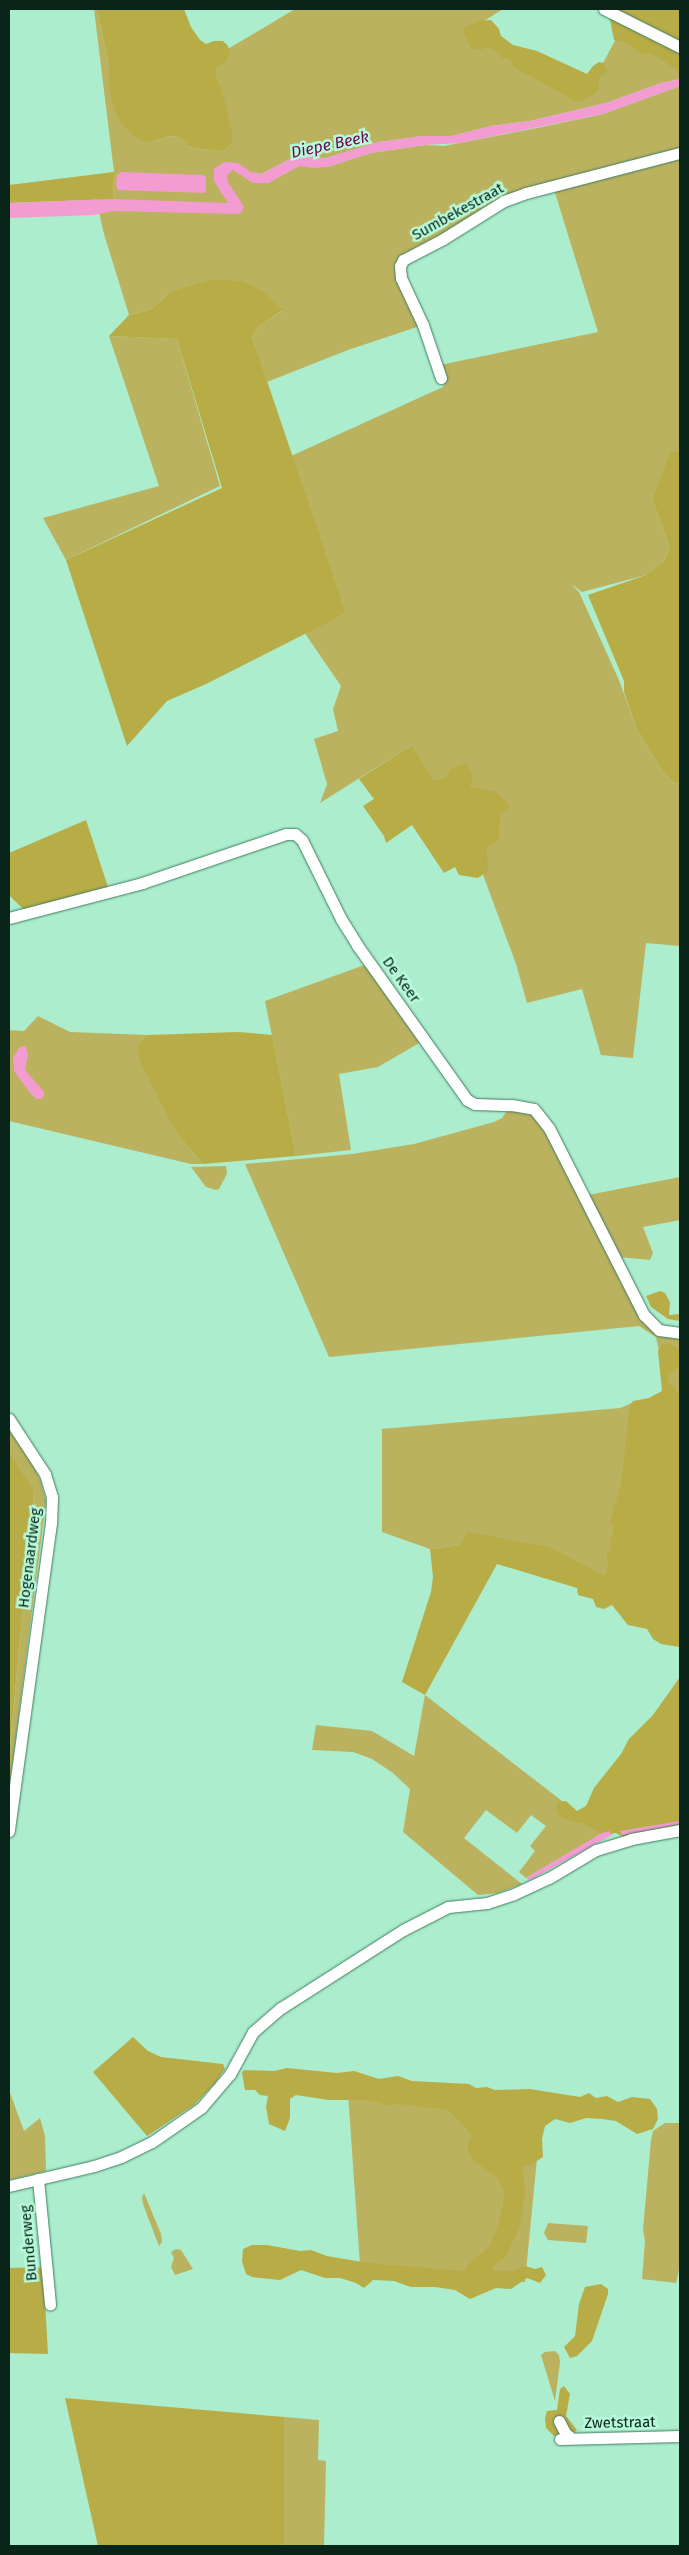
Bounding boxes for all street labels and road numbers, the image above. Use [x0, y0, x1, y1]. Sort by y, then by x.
street label: Sumbekestraat [409, 179, 507, 245]
street label: De Keer [378, 953, 424, 1007]
street label: Hogenaardweg [15, 1507, 45, 1609]
street label: Bunderweg [17, 2204, 41, 2282]
street label: Zwetstraat [584, 2413, 656, 2433]

